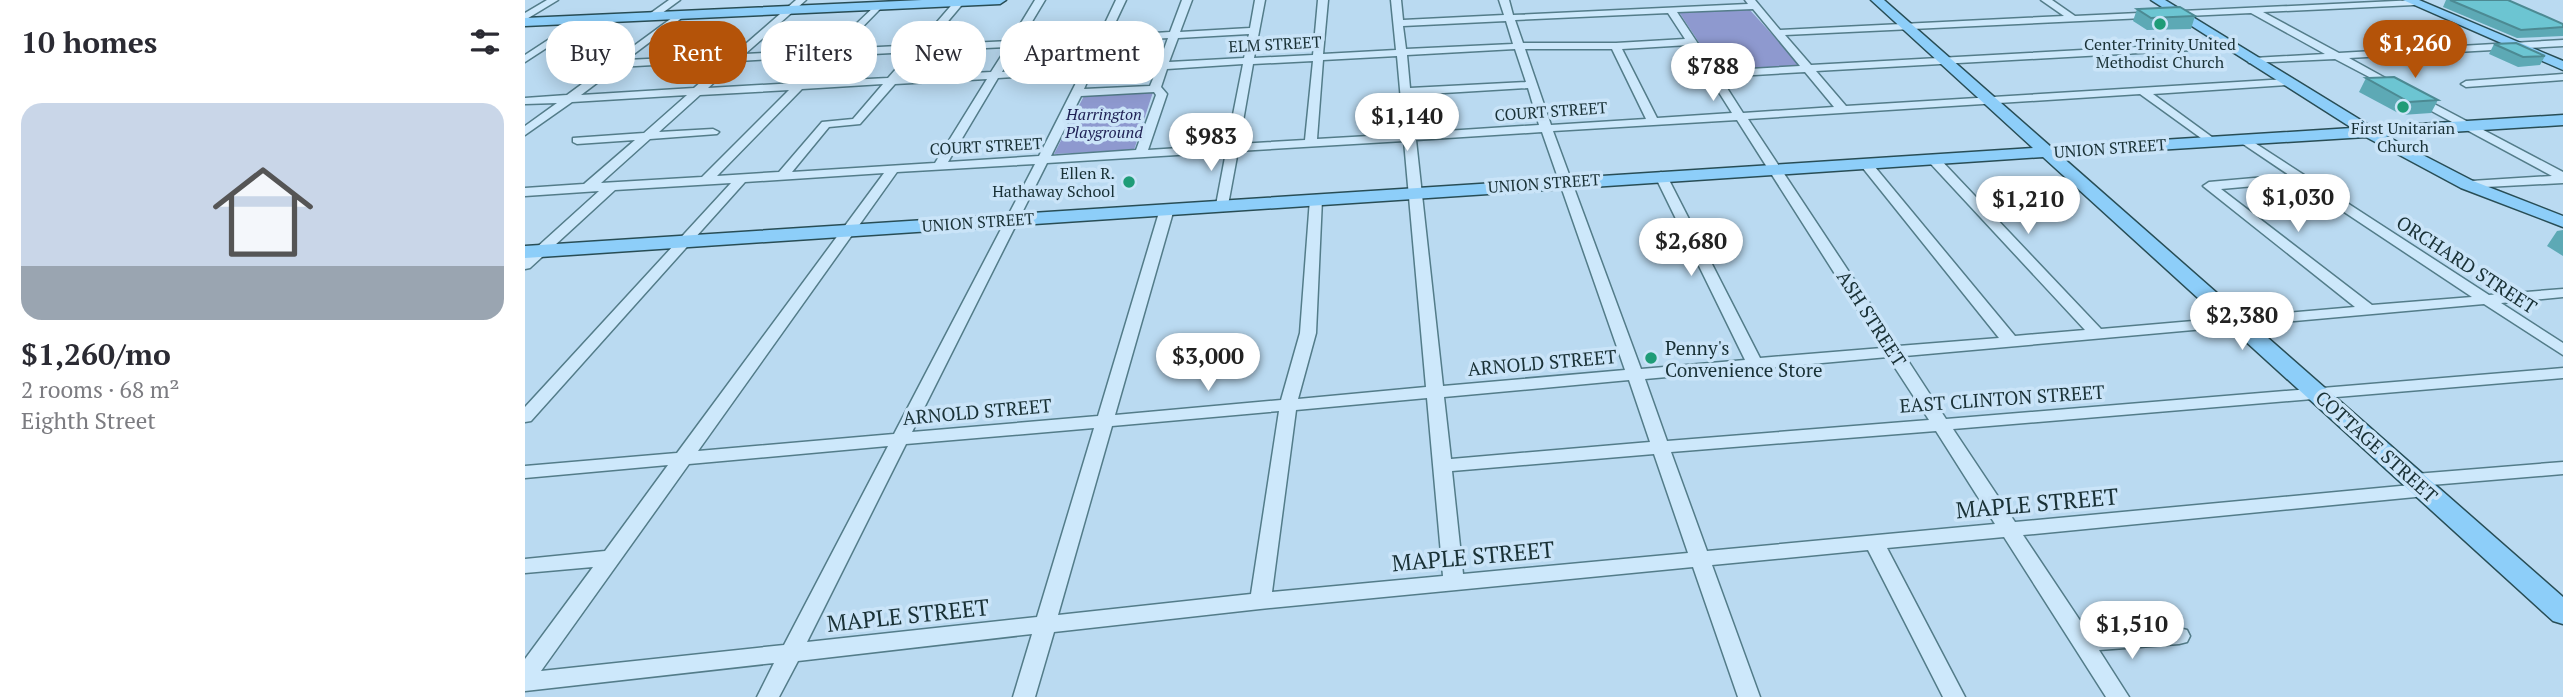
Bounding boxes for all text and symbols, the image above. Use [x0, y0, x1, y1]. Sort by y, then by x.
marker: Center Trinity United Methodist Church [2152, 16, 2168, 32]
pin: $1,260 [2358, 20, 2472, 80]
chip: Buy [546, 21, 635, 84]
chip: Rent [649, 21, 747, 84]
chip: Filters [761, 21, 877, 84]
chip: New [891, 21, 986, 84]
chip: Apartment [1000, 21, 1164, 84]
text: 10 homes [21, 22, 157, 62]
icon: filters [466, 23, 504, 61]
text: $1,260 [2379, 27, 2451, 58]
street label: ELM STREET [1228, 31, 1322, 57]
place label: Center Trinity United Methodist Church [2084, 33, 2236, 73]
pin: $788 [1672, 43, 1754, 103]
text: $788 [1687, 50, 1739, 81]
pin: $1,140 [1350, 94, 1464, 153]
street label: COURT STREET [1494, 96, 1608, 126]
marker: First Unitarian Church [2395, 99, 2411, 115]
text: $1,140 [1371, 100, 1443, 131]
park label: Harrington Playground [1064, 103, 1143, 143]
pin: $983 [1170, 114, 1252, 173]
place label: First Unitarian Church [2351, 117, 2456, 157]
text: $983 [1185, 120, 1237, 151]
street label: COURT STREET [929, 132, 1043, 160]
street label: UNION STREET [2053, 133, 2167, 163]
icon: home [200, 149, 326, 275]
place label: Ellen R. Hathaway School [992, 162, 1115, 202]
street label: UNION STREET [1487, 168, 1601, 198]
marker: Ellen R. Hathaway School [1121, 174, 1137, 190]
pin: $1,030 [2241, 174, 2355, 234]
pin: $1,210 [1971, 176, 2085, 236]
text: $1,030 [2262, 181, 2334, 212]
text: $1,210 [1992, 183, 2064, 214]
street label: UNION STREET [921, 207, 1035, 237]
street label: ORCHARD STREET [2392, 209, 2542, 319]
pin: $2,680 [1634, 218, 1748, 278]
text: $2,680 [1655, 225, 1727, 256]
street label: ASH STREET [1832, 265, 1912, 371]
pin: $2,380 [2185, 292, 2299, 352]
text: $2,380 [2206, 299, 2278, 330]
text: $1,260/mo [21, 334, 171, 374]
pin: $3,000 [1151, 334, 1265, 393]
place label: Penny's Convenience Store [1665, 335, 1823, 382]
text: $3,000 [1172, 340, 1244, 371]
street label: ARNOLD STREET [1466, 343, 1618, 381]
marker: Penny's Convenience Store [1643, 350, 1659, 366]
text: 2 rooms · 68 m² [21, 374, 180, 405]
street label: EAST CLINTON STREET [1899, 378, 2106, 418]
street label: COTTAGE STREET [2311, 385, 2443, 508]
street label: ARNOLD STREET [901, 392, 1053, 430]
text: Eighth Street [21, 405, 156, 436]
street label: MAPLE STREET [1954, 480, 2120, 526]
street label: MAPLE STREET [1390, 533, 1556, 579]
street label: MAPLE STREET [825, 591, 991, 639]
pin: $1,510 [2075, 602, 2189, 661]
text: $1,510 [2096, 608, 2168, 639]

